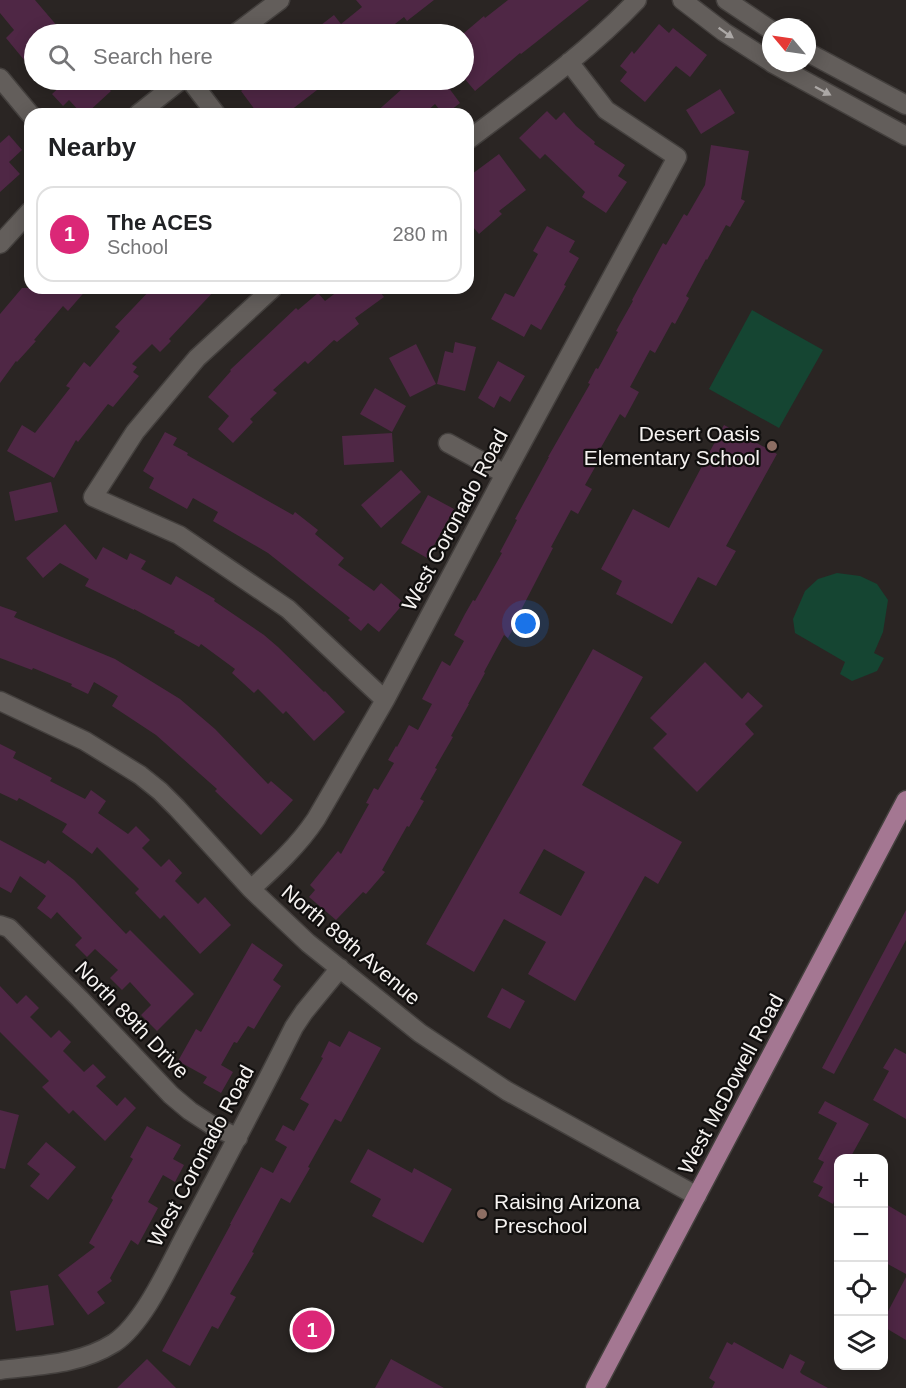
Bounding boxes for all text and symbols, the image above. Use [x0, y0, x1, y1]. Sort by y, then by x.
north arrow [762, 18, 816, 72]
search box [24, 24, 474, 90]
one-way arrow [718, 27, 734, 38]
icon: search [45, 41, 78, 74]
text: Search here [93, 44, 213, 69]
one-way arrow [815, 86, 832, 96]
text: Nearby [48, 132, 136, 162]
text: The ACES [107, 210, 213, 235]
text: 1 [64, 223, 75, 245]
text: 280 m [392, 223, 448, 245]
text: School [107, 236, 168, 258]
place label: Desert Oasis Elementary School [584, 422, 760, 469]
street label: West Coronado Road [397, 425, 512, 614]
marker: Desert Oasis Elementary School [765, 439, 779, 453]
your location [511, 609, 540, 638]
street label: North 89th Avenue [277, 880, 425, 1009]
street label: North 89th Drive [71, 957, 194, 1083]
street label: West McDowell Road [673, 990, 788, 1178]
street label: West Coronado Road [143, 1061, 258, 1250]
map controls [834, 1154, 888, 1370]
button: + [834, 1154, 888, 1208]
place label: Raising Arizona Preschool [494, 1190, 640, 1237]
marker: Raising Arizona Preschool [475, 1207, 489, 1221]
button: − [834, 1208, 888, 1262]
button: locate [834, 1262, 888, 1316]
pin: 1 [292, 1308, 332, 1352]
button: layers [834, 1316, 888, 1370]

